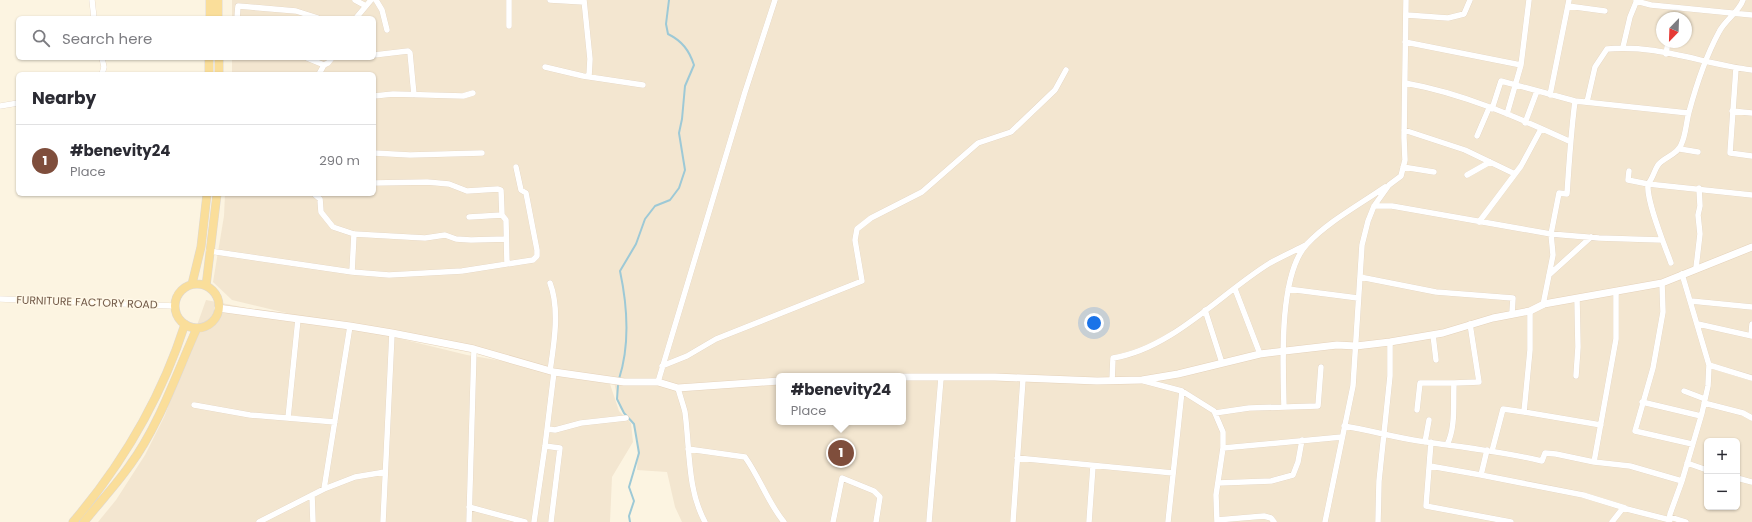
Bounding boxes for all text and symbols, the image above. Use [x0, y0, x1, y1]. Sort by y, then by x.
north arrow [1656, 12, 1692, 48]
search box [16, 16, 376, 60]
icon: search [30, 27, 52, 49]
text: Search here [62, 28, 152, 49]
text: Nearby [32, 86, 96, 110]
text: #benevity24 [70, 140, 170, 161]
text: 1 [43, 151, 47, 170]
text: 290 m [319, 151, 360, 170]
text: Place [70, 162, 105, 181]
street label: FURNITURE FACTORY ROAD [16, 292, 158, 312]
your location [1084, 313, 1104, 333]
popup [776, 373, 906, 425]
text: #benevity24 [791, 379, 891, 400]
text: Place [791, 401, 826, 420]
pin: 1 [828, 438, 854, 468]
map controls [1704, 438, 1740, 510]
button: + [1704, 438, 1740, 474]
button: − [1704, 474, 1740, 510]

